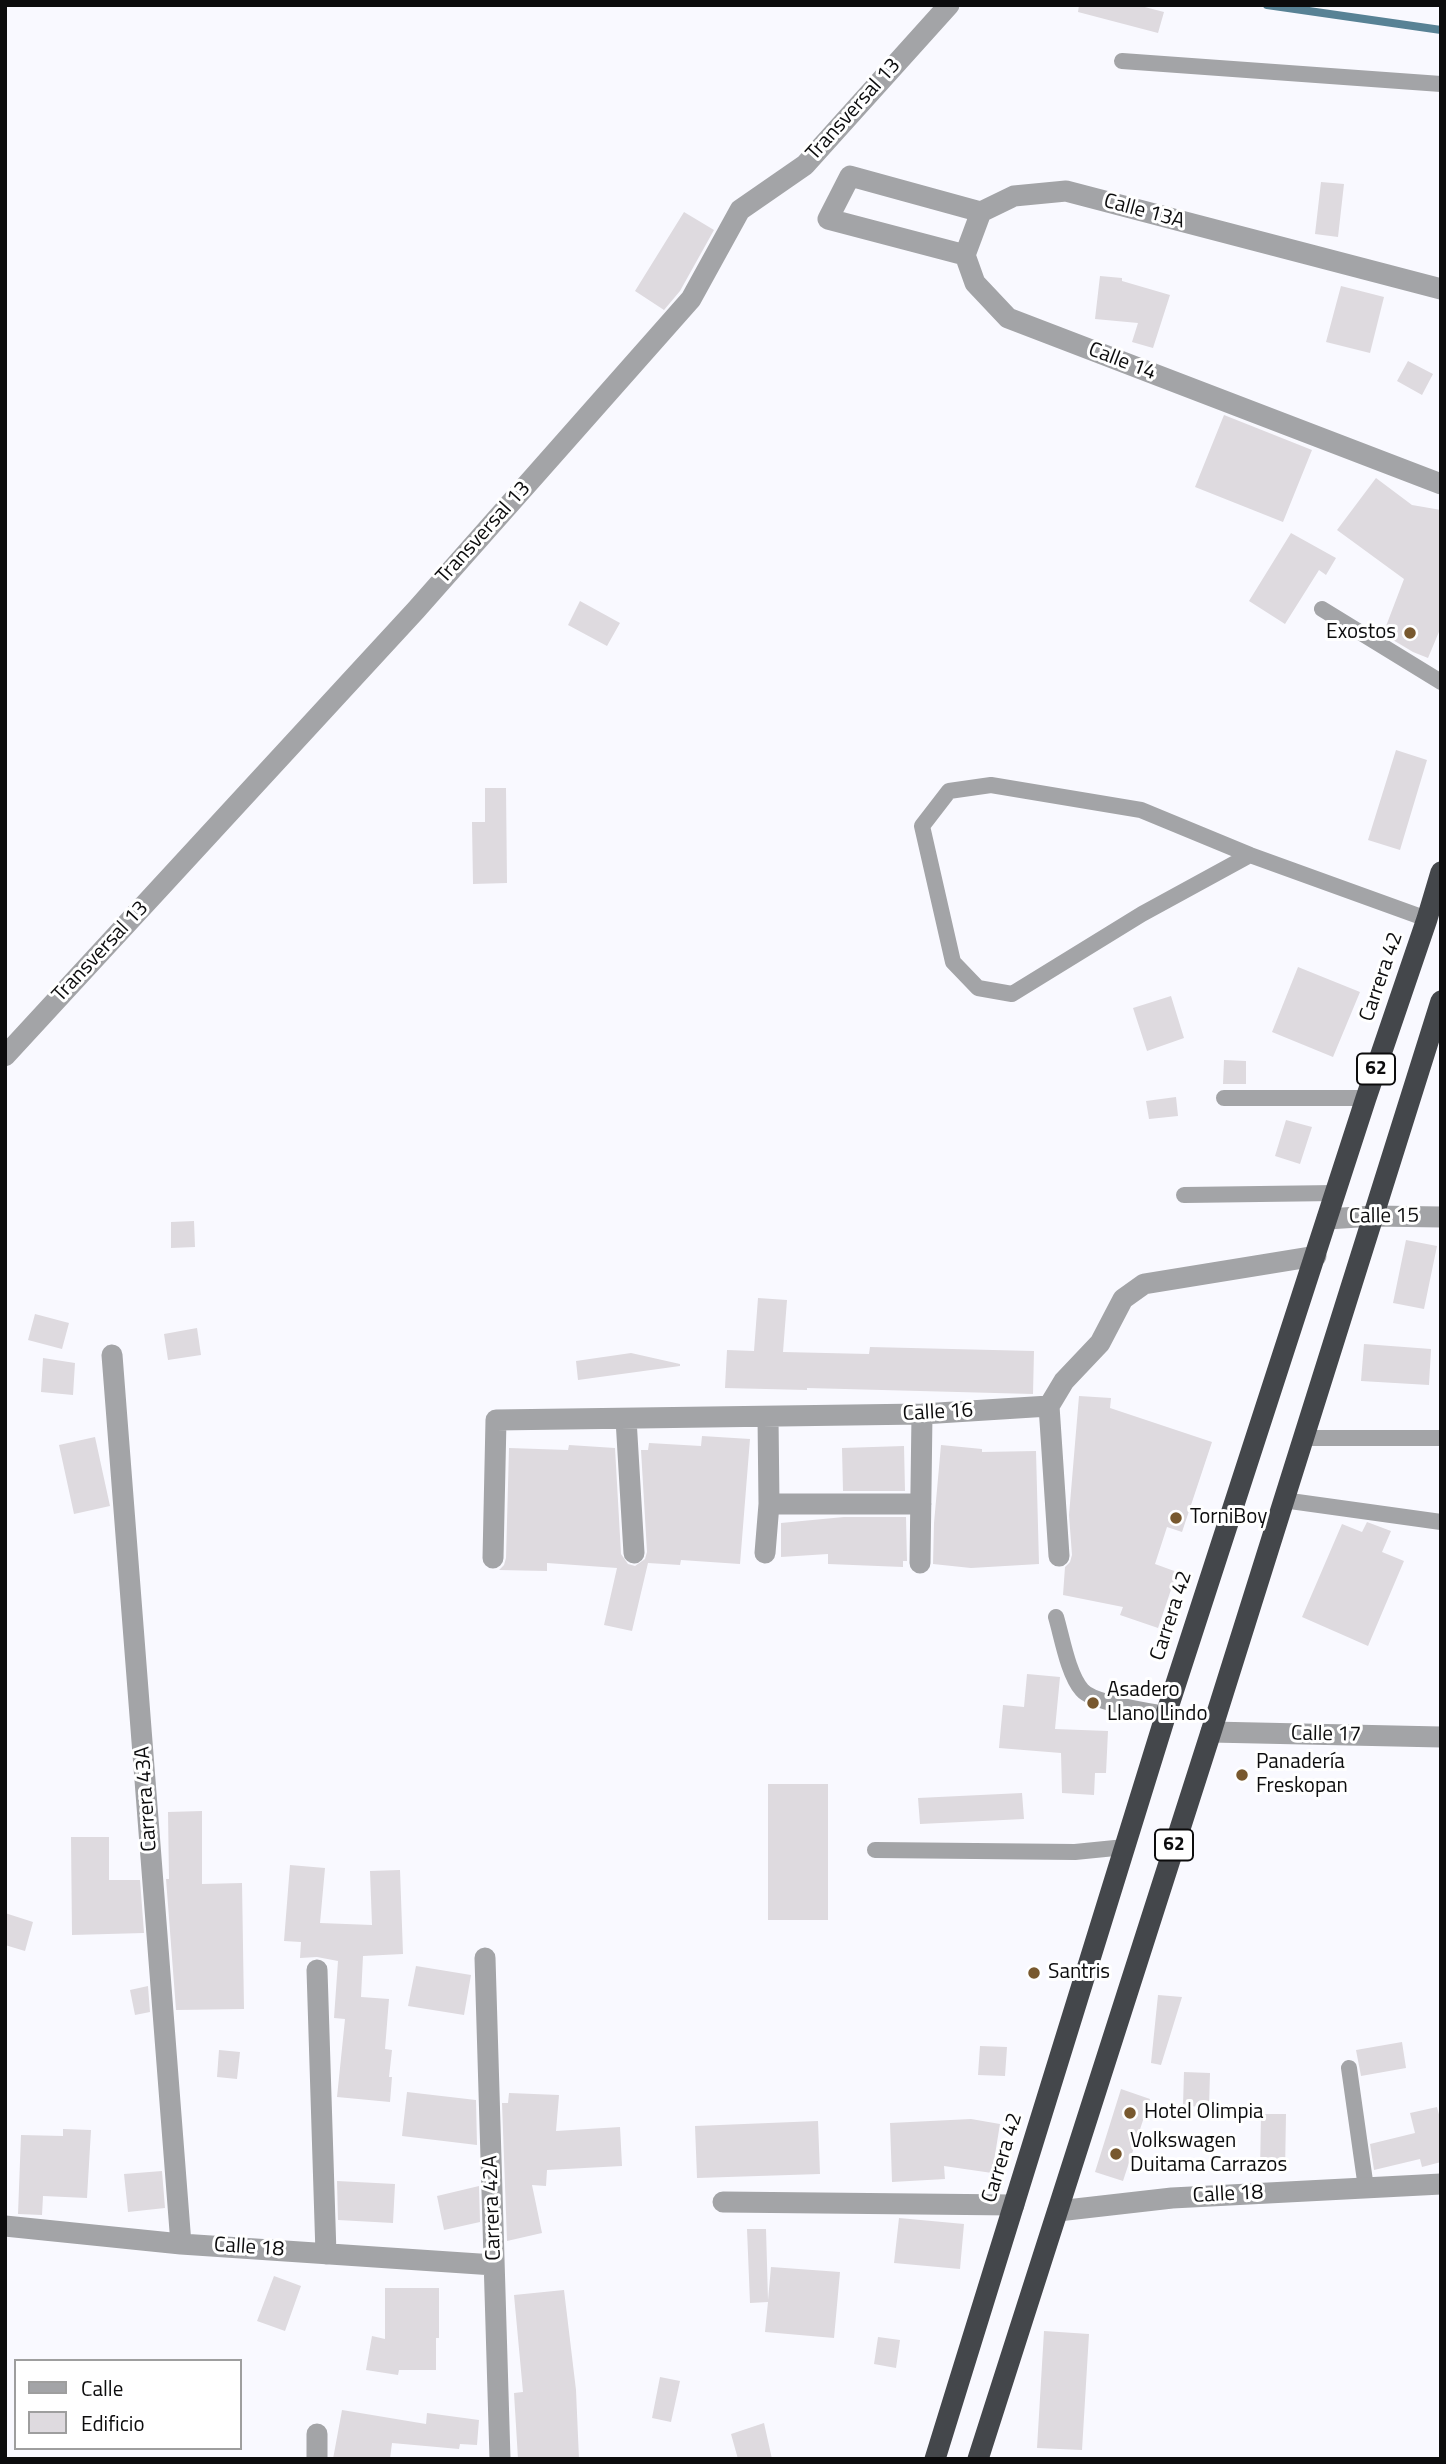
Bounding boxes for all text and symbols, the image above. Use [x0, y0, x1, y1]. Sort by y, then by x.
street label: Transversal 13 [801, 54, 907, 166]
street label: Calle 13A [1101, 189, 1187, 235]
street label: Calle 14 [1085, 338, 1159, 386]
street label: Transversal 13 [431, 477, 537, 589]
place label: Exostos [1326, 620, 1396, 646]
marker: Exostos [1402, 625, 1418, 641]
street label: Transversal 13 [48, 896, 154, 1008]
street label: Carrera 42 [1355, 929, 1409, 1025]
road number: 62 [1357, 1054, 1395, 1084]
street label: Calle 15 [1349, 1204, 1419, 1230]
street label: Calle 16 [902, 1399, 974, 1427]
place label: TorniBoy [1190, 1505, 1267, 1531]
marker: TorniBoy [1168, 1510, 1184, 1526]
street label: Carrera 42 [1146, 1568, 1198, 1664]
place label: Asadero Llano Lindo [1107, 1678, 1208, 1728]
marker: Asadero Llano Lindo [1085, 1695, 1101, 1711]
street label: Calle 17 [1291, 1722, 1361, 1748]
street label: Carrera 43A [131, 1746, 163, 1852]
place label: Panadería Freskopan [1256, 1750, 1348, 1800]
marker: Panadería Freskopan [1234, 1767, 1250, 1783]
road number: 62 [1155, 1829, 1193, 1860]
place label: Santris [1048, 1960, 1110, 1986]
marker: Santris [1026, 1965, 1042, 1981]
place label: Hotel Olimpia [1144, 2100, 1264, 2126]
marker: Hotel Olimpia [1122, 2105, 1138, 2121]
street label: Carrera 42 [977, 2110, 1029, 2206]
place label: Volkswagen Duitama Carrazos [1130, 2129, 1287, 2179]
marker: Volkswagen Duitama Carrazos [1108, 2146, 1124, 2162]
street label: Carrera 42A [479, 2155, 507, 2261]
street label: Calle 18 [1192, 2181, 1264, 2209]
street label: Calle 18 [213, 2233, 285, 2263]
legend [14, 2359, 242, 2450]
text: Calle [81, 2372, 123, 2404]
text: Edificio [81, 2407, 145, 2439]

